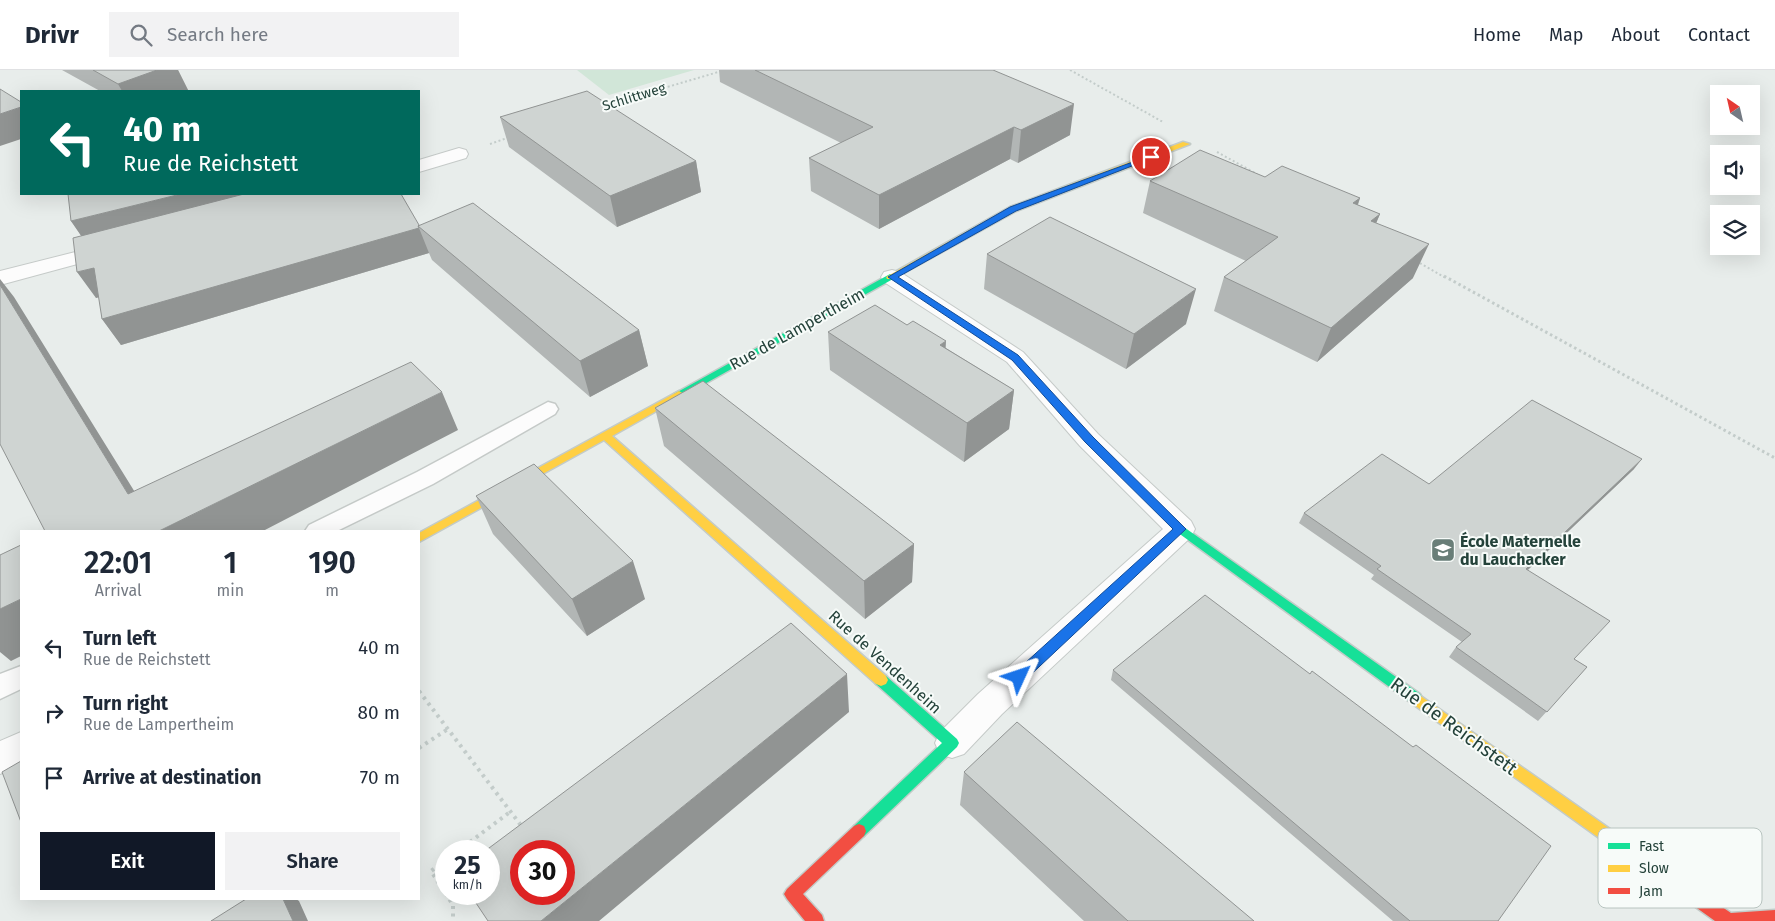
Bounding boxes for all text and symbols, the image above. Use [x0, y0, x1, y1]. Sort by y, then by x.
search box [109, 12, 459, 57]
text: Drivr [25, 21, 79, 49]
icon: search [127, 21, 155, 49]
text: Search here [167, 23, 268, 46]
text: Home [1473, 24, 1521, 46]
text: Map [1549, 24, 1583, 46]
text: About [1611, 24, 1660, 46]
text: Contact [1688, 24, 1750, 46]
street label: Schlittweg [600, 79, 669, 115]
north arrow [1710, 85, 1760, 135]
map controls [1710, 85, 1760, 255]
text: 40 m [123, 108, 201, 150]
icon: left [40, 110, 105, 175]
pin [1130, 136, 1172, 178]
icon: arrive [1137, 143, 1165, 171]
button: sound [1710, 145, 1760, 195]
text: Rue de Reichstett [123, 150, 298, 177]
button: layers [1710, 205, 1760, 255]
street label: Rue de Lampertheim [726, 284, 868, 374]
place label: École Maternelle du Lauchacker [1460, 531, 1581, 569]
school or university icon: École Maternelle du Lauchacker [1430, 537, 1456, 563]
text: 22:01 [84, 545, 152, 581]
text: 1 [223, 545, 237, 581]
text: 190 [308, 545, 356, 581]
text: Arrival [95, 581, 142, 600]
text: min [217, 581, 244, 600]
text: m [325, 581, 339, 600]
street label: Rue de Vendenheim [825, 606, 945, 718]
text: Turn left [83, 627, 157, 650]
icon: left [40, 634, 68, 662]
text: 40 m [358, 636, 400, 659]
text: Rue de Reichstett [83, 650, 210, 669]
position arrow [992, 650, 1044, 702]
street label: Rue de Reichstett [1386, 672, 1522, 780]
text: Turn right [83, 692, 168, 715]
icon: right [40, 699, 68, 727]
text: 80 m [358, 701, 400, 724]
text: Rue de Lampertheim [83, 715, 234, 734]
icon: arrive [40, 764, 68, 792]
text: Arrive at destination [83, 766, 262, 789]
text: 70 m [360, 766, 400, 789]
legend [1598, 828, 1762, 908]
button: Exit [40, 832, 215, 890]
button: Share [225, 832, 400, 890]
text: Fast [1639, 838, 1665, 855]
speed limit sign: 30 [510, 840, 575, 905]
text: 25 [454, 851, 481, 881]
text: Slow [1639, 860, 1669, 877]
text: km/h [453, 878, 482, 892]
text: Jam [1639, 883, 1663, 900]

